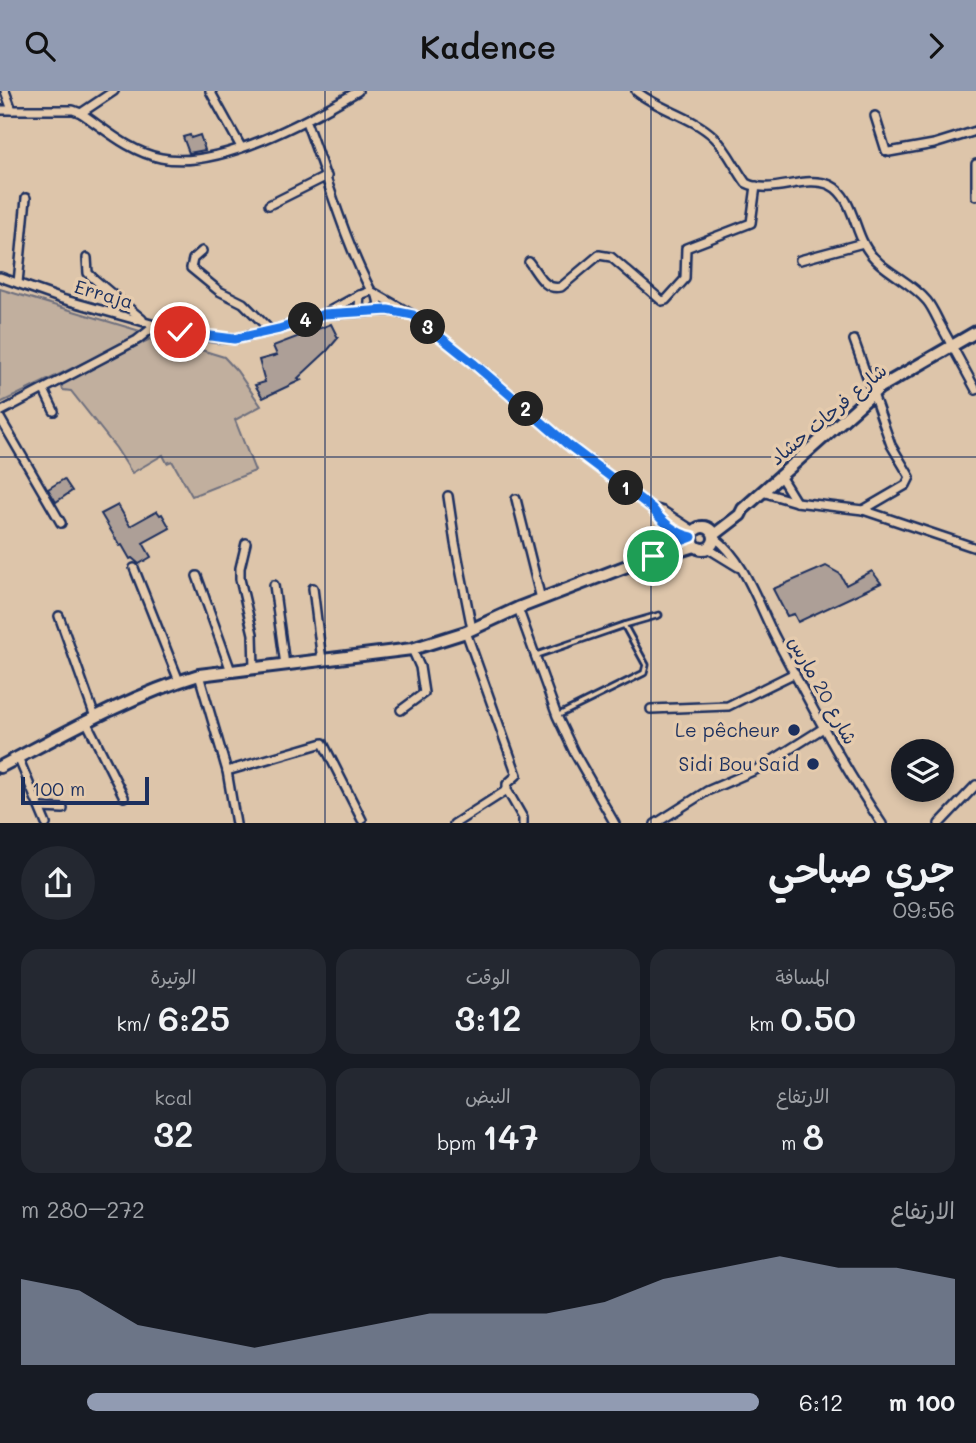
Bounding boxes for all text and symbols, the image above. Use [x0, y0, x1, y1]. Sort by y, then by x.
text: Kadence [420, 25, 556, 67]
icon: search [21, 27, 59, 65]
icon: forward [917, 27, 955, 65]
street label: Erraja [72, 273, 136, 314]
pin [150, 302, 210, 362]
pin: 4 [288, 303, 324, 337]
text: 4 [299, 307, 312, 332]
pin: 3 [410, 309, 446, 345]
icon: check [161, 313, 199, 351]
text: 3 [422, 314, 433, 339]
street label: شارع فرحات حشاد [764, 357, 893, 472]
pin: 2 [508, 391, 544, 427]
text: 2 [520, 396, 531, 421]
pin: 1 [608, 471, 644, 505]
text: 1 [621, 475, 630, 500]
pin [623, 526, 683, 586]
icon: arrive [634, 537, 672, 575]
street label: شارع 20 مارس [782, 631, 864, 750]
place label: Le pêcheur [675, 717, 780, 742]
marker: Le pêcheur [786, 722, 802, 738]
map controls [891, 739, 954, 802]
button: layers [891, 739, 954, 802]
place label: Sidi Bou Said [679, 751, 799, 776]
marker: Sidi Bou Said [805, 756, 821, 772]
scale bar [21, 775, 149, 806]
text: 100 m [32, 776, 85, 801]
text: جري صباحي [768, 843, 955, 893]
button: share [21, 846, 95, 920]
text: 09:56 [893, 894, 955, 924]
text: الوتيرة [150, 964, 196, 989]
text: الوقت [466, 964, 510, 989]
text: المسافة [776, 964, 830, 989]
text: 6:25 [158, 994, 230, 1040]
text: 3:12 [455, 994, 521, 1040]
text: 0.50 [781, 994, 856, 1040]
text: /km [117, 1011, 158, 1036]
text: km [749, 1011, 781, 1036]
text: النبض [465, 1083, 511, 1108]
text: الارتفاع [776, 1083, 829, 1108]
text: kcal [154, 1085, 192, 1110]
text: 32 [153, 1110, 194, 1156]
text: 147 [482, 1113, 539, 1159]
text: 8 [803, 1113, 824, 1159]
text: bpm [437, 1130, 482, 1155]
text: m [781, 1130, 803, 1155]
text: 272–280 m [21, 1194, 145, 1224]
text: الارتفاع [891, 1195, 955, 1225]
text: 6:12 [799, 1387, 843, 1417]
text: 100 m [889, 1387, 955, 1417]

